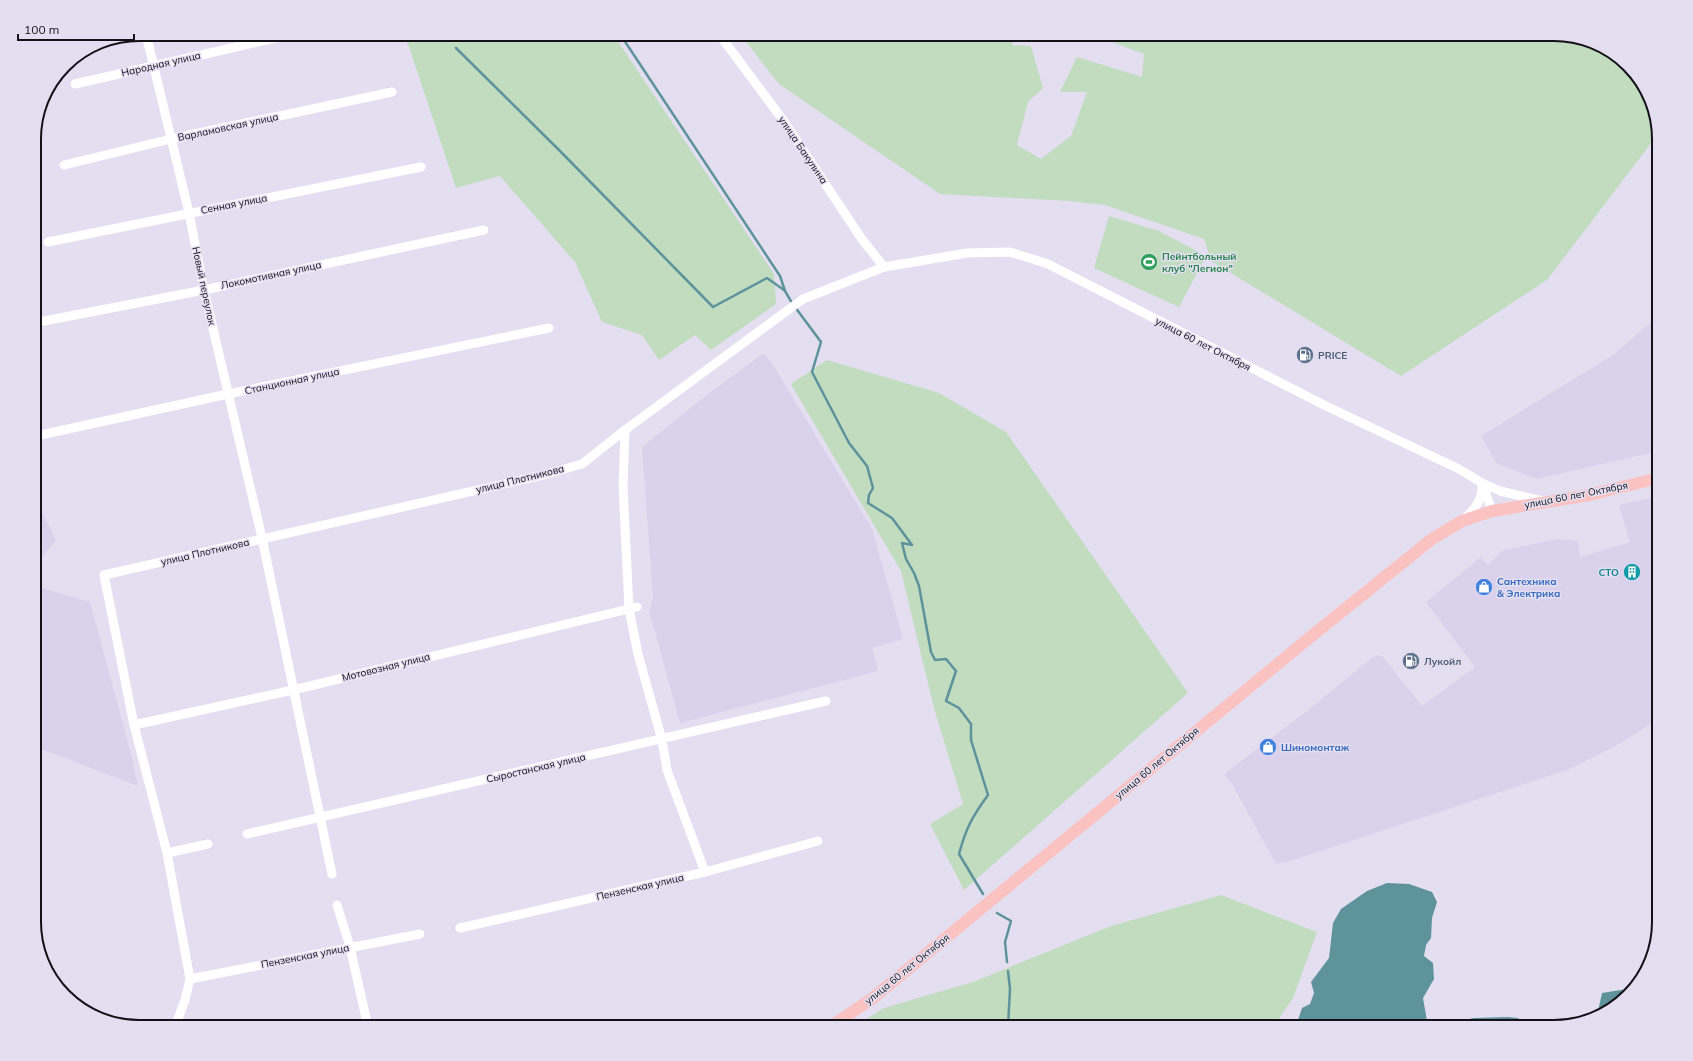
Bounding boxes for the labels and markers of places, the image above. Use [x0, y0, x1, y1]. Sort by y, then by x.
place label: Пейнтбольный клуб "Легион" [1162, 250, 1237, 275]
sports icon: Пейнтбольный клуб "Легион" [1139, 252, 1159, 272]
fuel station icon: PRICE [1295, 345, 1315, 365]
place label: PRICE [1318, 349, 1347, 362]
building icon: СТО [1622, 562, 1642, 582]
place label: СТО [1599, 566, 1619, 579]
place label: Сантехника & Электрика [1497, 575, 1560, 600]
shop icon: Сантехника & Электрика [1474, 577, 1494, 597]
fuel station icon: Лукойл [1401, 651, 1421, 671]
place label: Лукойл [1424, 655, 1461, 668]
shop icon: Шиномонтаж [1258, 737, 1278, 757]
place label: Шиномонтаж [1281, 741, 1350, 754]

